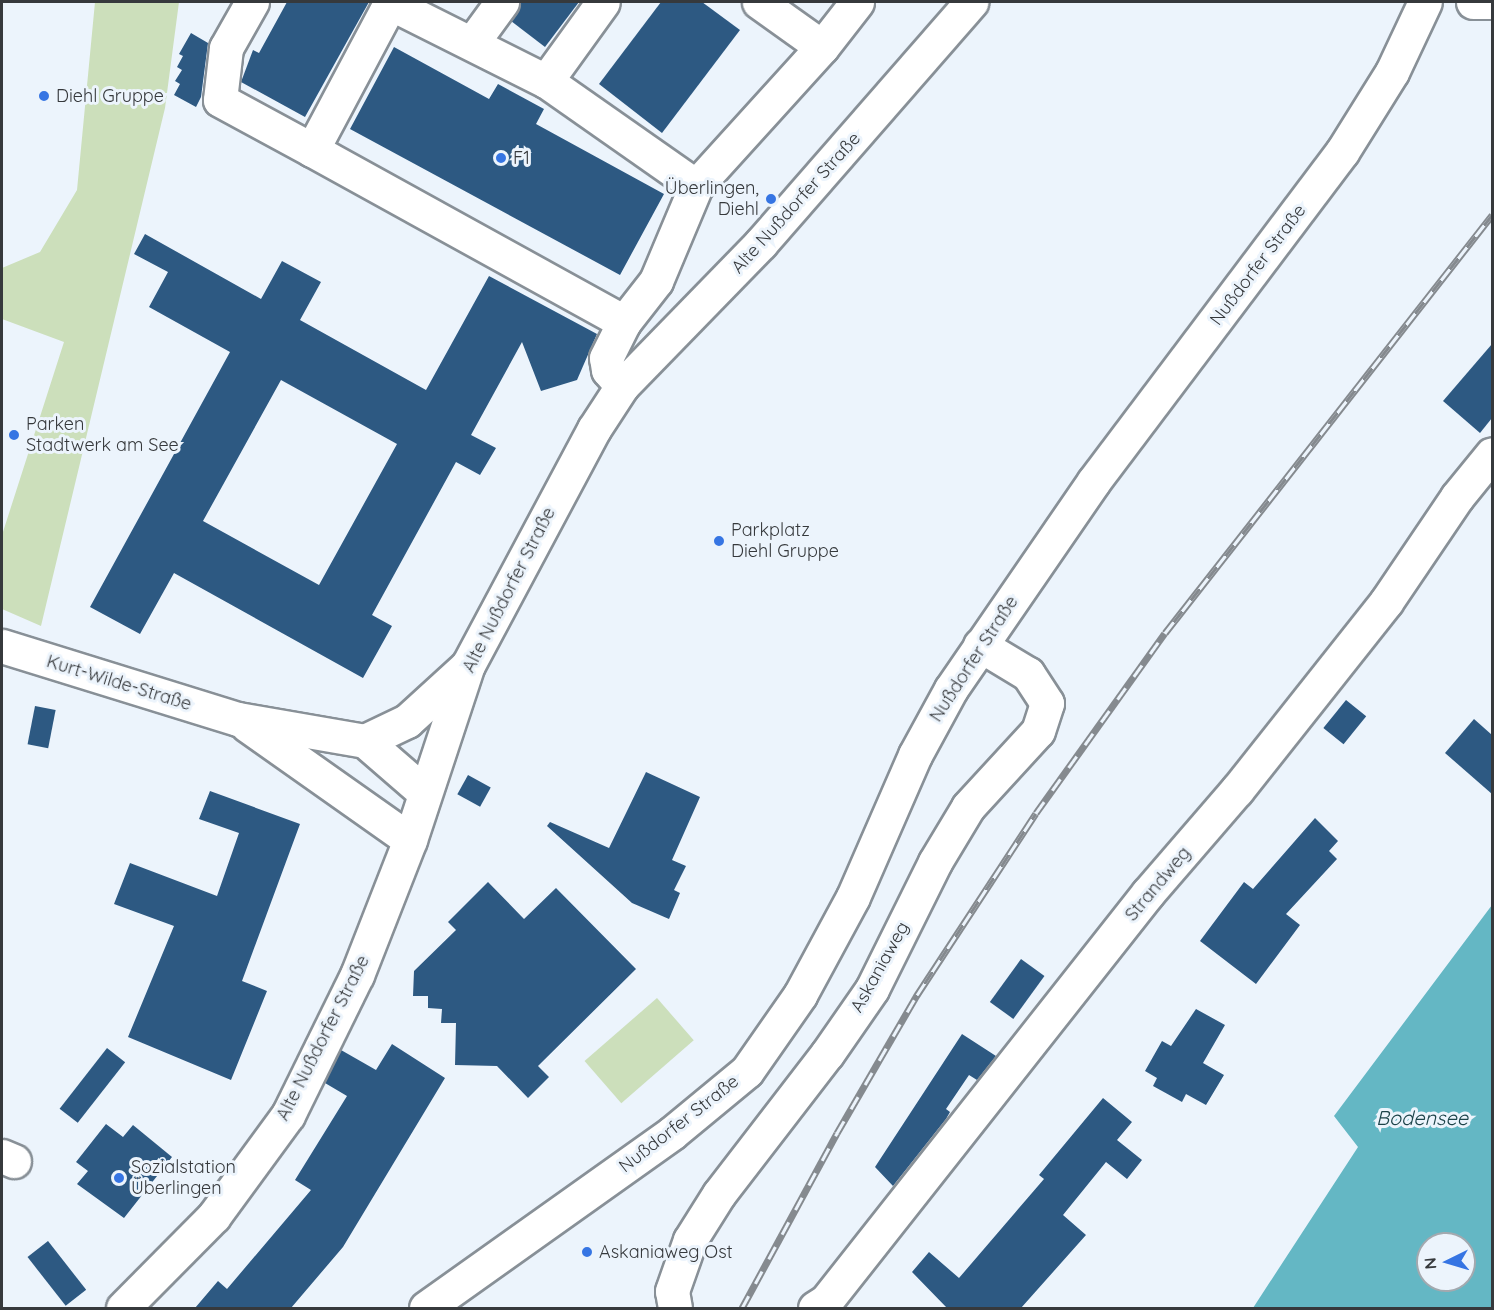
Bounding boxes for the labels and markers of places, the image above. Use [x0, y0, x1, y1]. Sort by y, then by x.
place label: Diehl Gruppe [56, 85, 164, 107]
marker: Diehl Gruppe [37, 89, 51, 103]
place label: F1 [513, 147, 530, 169]
marker: F1 [494, 151, 508, 165]
place label: Überlingen, Diehl [665, 178, 759, 220]
marker: Überlingen, Diehl [764, 192, 778, 206]
place label: Parken Stadtwerk am See [26, 414, 179, 456]
marker: Parken Stadtwerk am See [7, 428, 21, 442]
place label: Parkplatz Diehl Gruppe [731, 520, 839, 562]
marker: Parkplatz Diehl Gruppe [712, 534, 726, 548]
place label: Sozialstation Überlingen [131, 1157, 236, 1200]
marker: Sozialstation Überlingen [112, 1171, 126, 1185]
place label: Askaniaweg Ost [599, 1241, 733, 1263]
marker: Askaniaweg Ost [580, 1245, 594, 1259]

